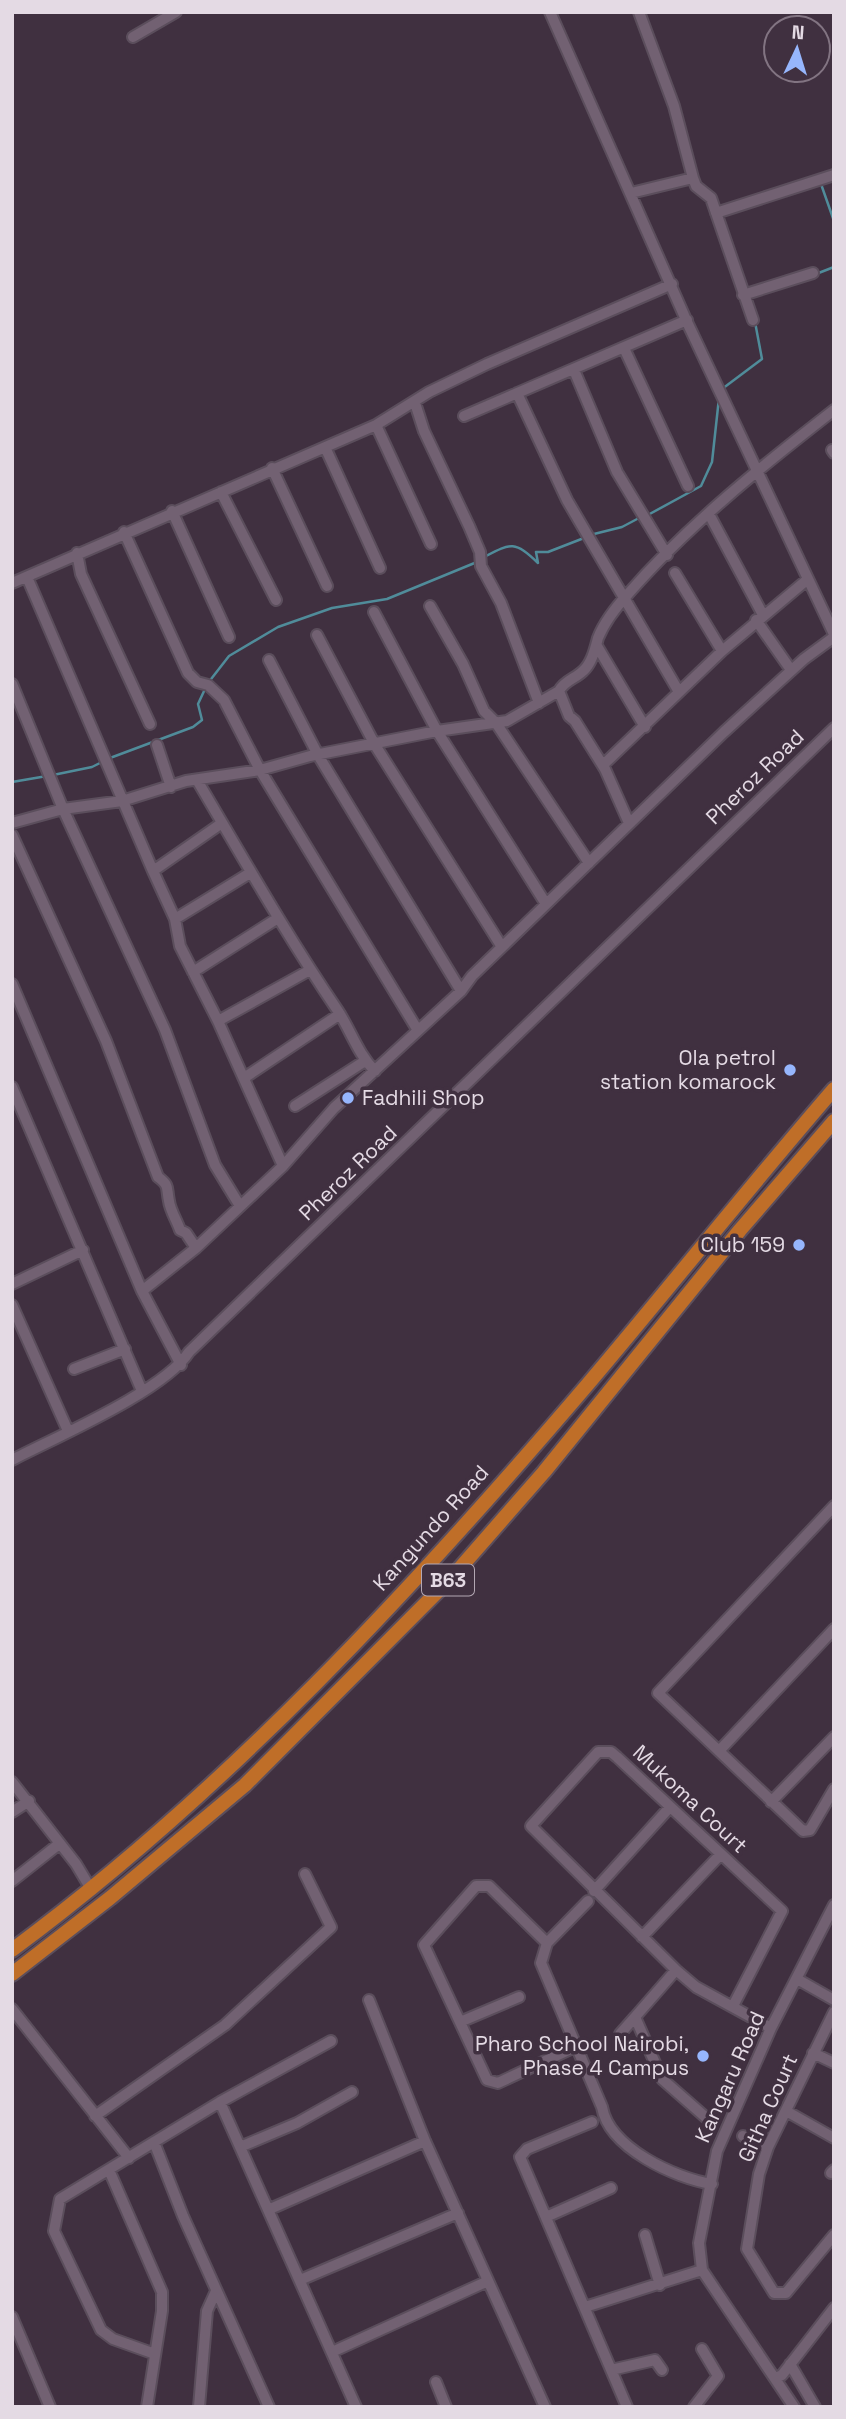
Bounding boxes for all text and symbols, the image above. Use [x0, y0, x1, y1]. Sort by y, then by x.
north arrow [762, 14, 832, 84]
text: N [791, 20, 805, 45]
street label: Pheroz Road [700, 723, 809, 830]
place label: Ola petrol station komarock [600, 1044, 776, 1095]
marker: Ola petrol station komarock [782, 1062, 798, 1078]
place label: Fadhili Shop [362, 1084, 484, 1111]
marker: Fadhili Shop [340, 1090, 356, 1106]
street label: Pheroz Road [293, 1119, 402, 1226]
place label: Club 159 [700, 1231, 785, 1258]
marker: Club 159 [791, 1237, 807, 1253]
street label: Kangundo Road [367, 1459, 494, 1596]
road number: B63 [422, 1564, 474, 1596]
street label: Mukoma Court [627, 1739, 753, 1859]
street label: Kangaru Road [689, 2007, 771, 2147]
place label: Pharo School Nairobi, Phase 4 Campus [475, 2030, 689, 2081]
marker: Pharo School Nairobi, Phase 4 Campus [695, 2048, 711, 2064]
street label: Githa Court [732, 2049, 803, 2166]

